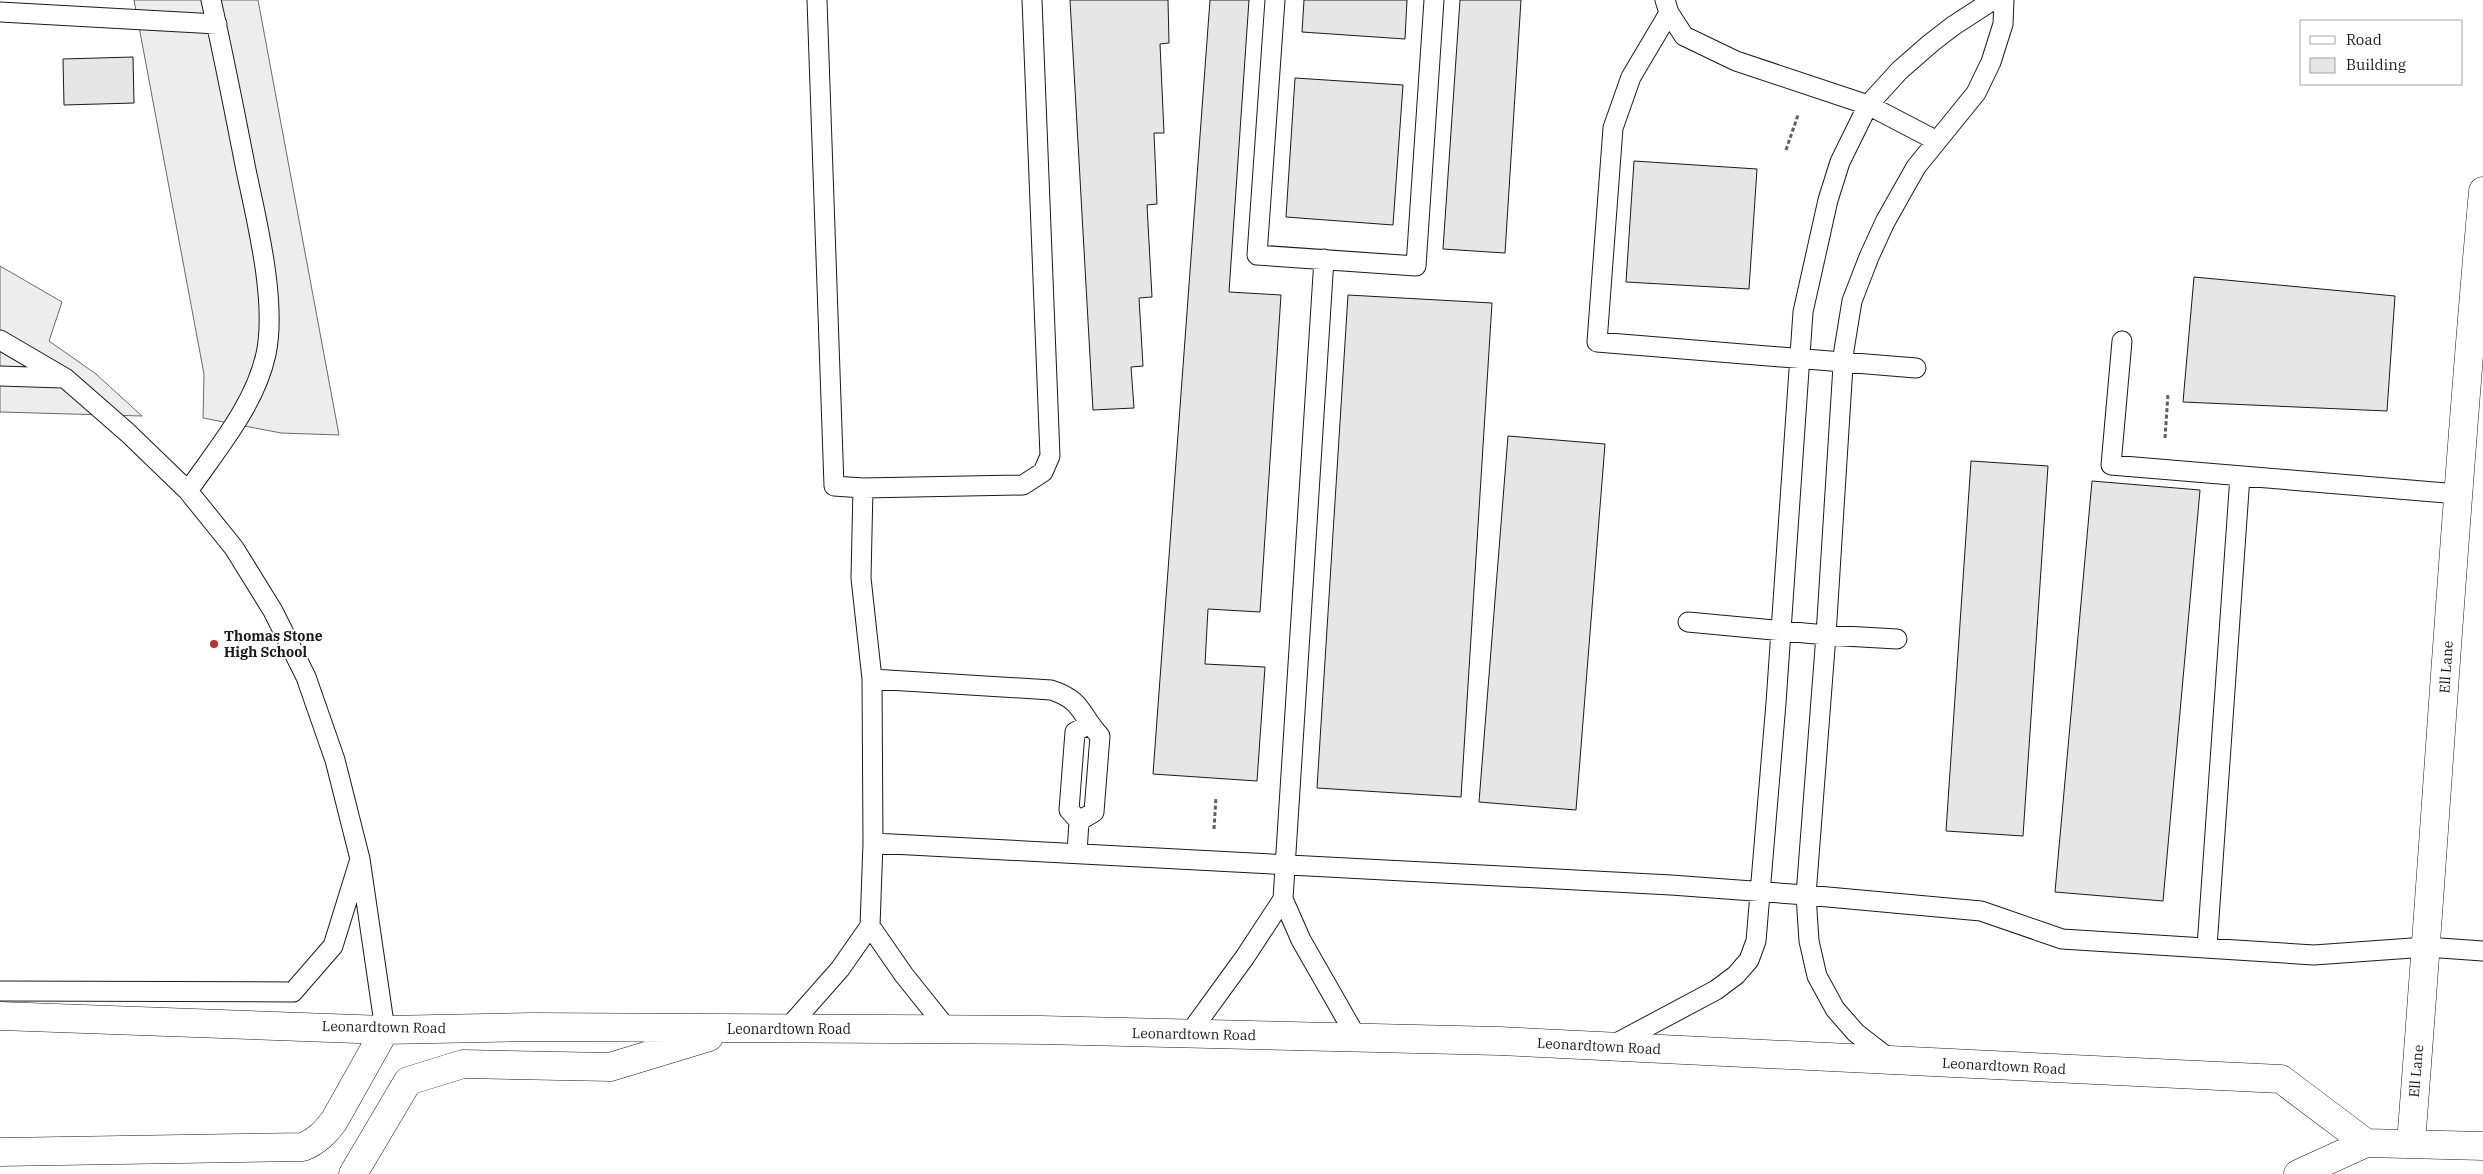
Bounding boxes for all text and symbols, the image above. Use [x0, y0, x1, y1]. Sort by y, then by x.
legend [2300, 20, 2463, 85]
text: Road [2346, 30, 2382, 49]
text: Building [2346, 55, 2406, 74]
place label: Thomas Stone High School [224, 627, 323, 661]
marker: Thomas Stone High School [208, 638, 220, 650]
street label: Ell Lane [2435, 640, 2457, 694]
street label: Leonardtown Road [322, 1017, 447, 1037]
street label: Leonardtown Road [727, 1020, 852, 1038]
street label: Leonardtown Road [1132, 1024, 1257, 1044]
street label: Leonardtown Road [1536, 1034, 1662, 1058]
street label: Ell Lane [2405, 1044, 2427, 1098]
street label: Leonardtown Road [1941, 1054, 2067, 1078]

